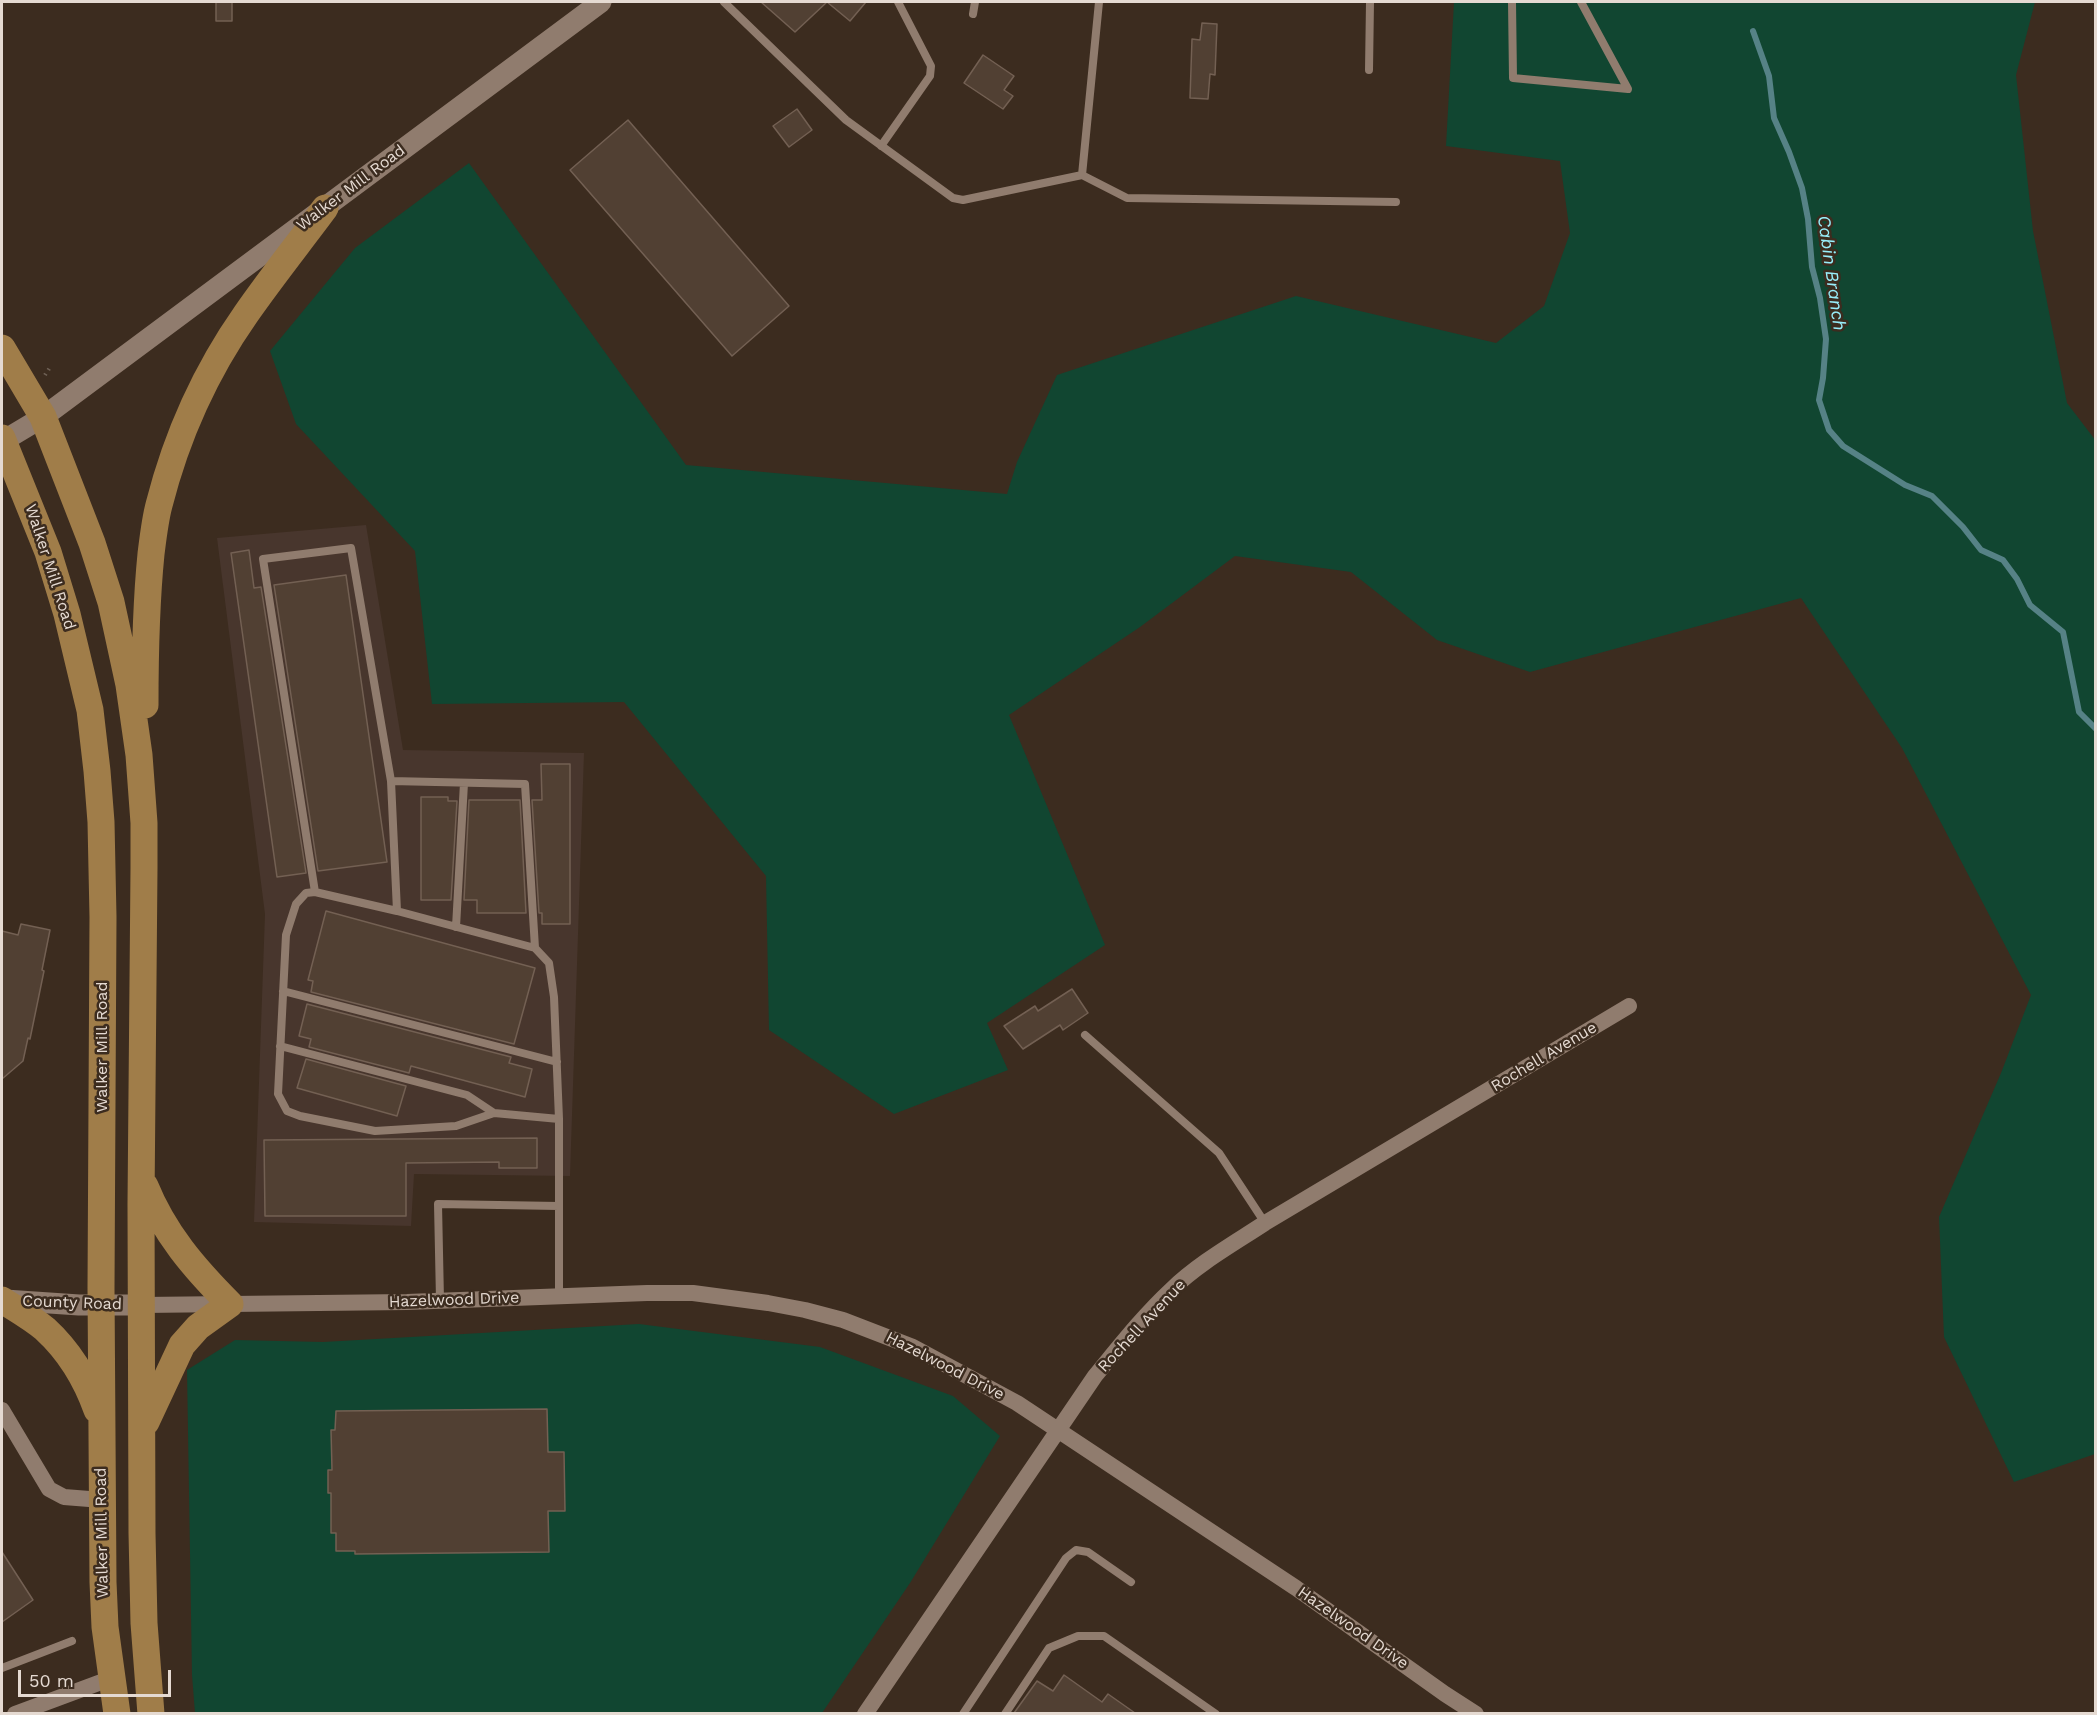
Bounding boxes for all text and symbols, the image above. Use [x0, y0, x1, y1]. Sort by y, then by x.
street label: Walker Mill Road [293, 141, 409, 235]
water label: Cabin Branch [1812, 214, 1850, 332]
street label: Walker Mill Road [21, 502, 79, 632]
street label: Walker Mill Road [92, 982, 112, 1112]
street label: Rochell Avenue [1488, 1018, 1600, 1096]
street label: Rochell Avenue [1094, 1276, 1190, 1376]
street label: Hazelwood Drive [388, 1288, 520, 1312]
street label: County Road [22, 1292, 122, 1314]
street label: Hazelwood Drive [882, 1328, 1008, 1404]
street label: Walker Mill Road [91, 1467, 113, 1599]
street label: Hazelwood Drive [1294, 1583, 1412, 1673]
scale bar [21, 1658, 174, 1696]
text: 50 m [29, 1670, 74, 1691]

